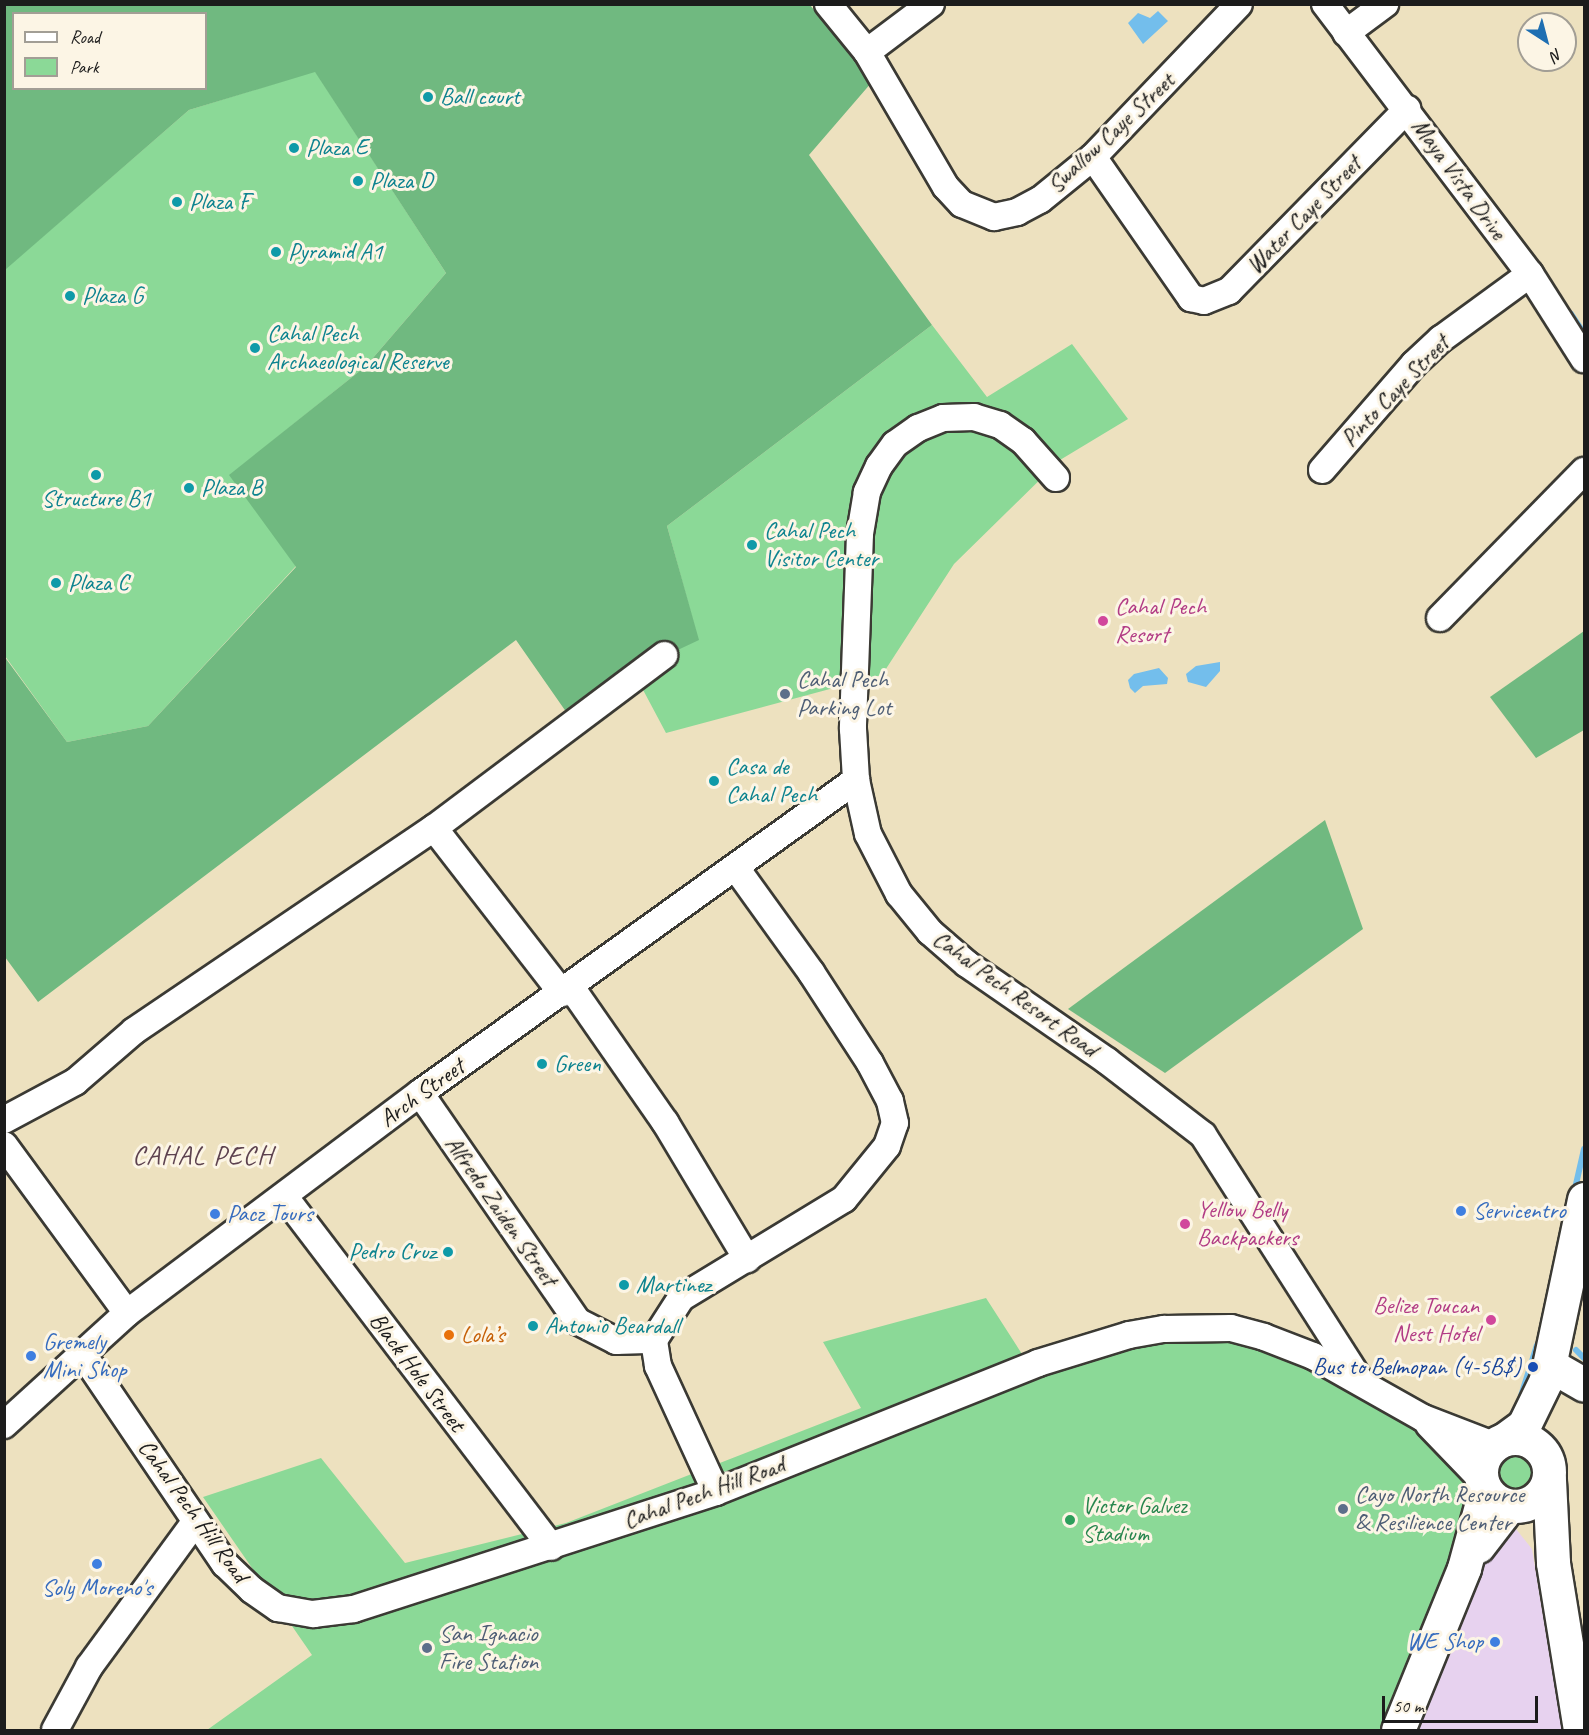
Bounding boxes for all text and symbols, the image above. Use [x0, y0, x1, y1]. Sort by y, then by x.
legend [12, 12, 207, 90]
north arrow [1517, 12, 1577, 72]
text: Road [70, 26, 100, 48]
text: N [1547, 44, 1566, 66]
text: Park [70, 56, 99, 78]
street label: Swallow Caye Street [1041, 67, 1181, 199]
place label: Ball court [440, 83, 519, 111]
marker: Ball court [421, 90, 435, 104]
street label: Maya Vista Drive [1406, 113, 1512, 245]
place label: Plaza E [306, 134, 368, 162]
marker: Plaza E [287, 141, 301, 155]
street label: Water Caye Street [1240, 150, 1368, 280]
place label: Plaza D [370, 167, 433, 195]
marker: Plaza D [351, 174, 365, 188]
place label: Plaza F [189, 188, 249, 216]
marker: Plaza F [170, 195, 184, 209]
place label: Pyramid A1 [288, 238, 382, 266]
marker: Pyramid A1 [269, 245, 283, 259]
place label: Plaza G [82, 282, 143, 310]
marker: Plaza G [63, 289, 77, 303]
place label: Cahal Pech Archaeological Reserve [267, 320, 449, 376]
street label: Pinto Caye Street [1335, 329, 1455, 453]
marker: Cahal Pech Archaeological Reserve [248, 341, 262, 355]
marker: Structure B1 [89, 468, 103, 482]
place label: Plaza B [201, 474, 262, 502]
marker: Plaza B [182, 481, 196, 495]
place label: Structure B1 [42, 485, 150, 513]
place label: Cahal Pech Visitor Center [764, 517, 878, 573]
marker: Cahal Pech Visitor Center [745, 538, 759, 552]
place label: Plaza C [68, 569, 128, 597]
marker: Plaza C [49, 576, 63, 590]
place label: Cahal Pech Resort [1115, 593, 1205, 649]
marker: Cahal Pech Resort [1096, 614, 1110, 628]
place label: Cahal Pech Parking Lot [797, 666, 891, 722]
marker: Cahal Pech Parking Lot [778, 687, 792, 701]
place label: Casa de Cahal Pech [726, 753, 816, 809]
marker: Casa de Cahal Pech [707, 774, 721, 788]
street label: Cahal Pech Resort Road [927, 925, 1103, 1063]
place label: Green [554, 1050, 601, 1078]
street label: Arch Street [374, 1053, 470, 1133]
marker: Green [535, 1057, 549, 1071]
street label: Alfredo Zaiden Street [439, 1131, 563, 1291]
district label: CAHAL PECH [132, 1140, 274, 1172]
place label: Yellow Belly Backpackers [1197, 1196, 1298, 1252]
place label: Servicentro [1473, 1197, 1566, 1225]
place label: Pacz Tours [227, 1200, 313, 1228]
marker: Servicentro [1454, 1204, 1468, 1218]
marker: Pacz Tours [208, 1207, 222, 1221]
marker: Yellow Belly Backpackers [1178, 1217, 1192, 1231]
place label: Pedro Cruz [349, 1238, 436, 1266]
marker: Pedro Cruz [441, 1245, 455, 1259]
place label: Martinez [636, 1271, 711, 1299]
marker: Martinez [617, 1278, 631, 1292]
place label: Belize Toucan Nest Hotel [1373, 1292, 1479, 1348]
street label: Black Hole Street [363, 1307, 471, 1437]
place label: Antonio Beardall [545, 1312, 680, 1340]
marker: Belize Toucan Nest Hotel [1484, 1313, 1498, 1327]
marker: Antonio Beardall [526, 1319, 540, 1333]
place label: Lola’s [461, 1321, 504, 1349]
place label: Gremely Mini Shop [43, 1328, 127, 1384]
marker: Lola’s [442, 1328, 456, 1342]
marker: Gremely Mini Shop [24, 1349, 38, 1363]
place label: Bus to Belmopan (4-5B$) [1312, 1353, 1521, 1381]
marker: Bus to Belmopan (4-5B$) [1526, 1360, 1540, 1374]
street label: Cahal Pech Hill Road [132, 1434, 254, 1588]
street label: Cahal Pech Hill Road [620, 1451, 788, 1535]
place label: Cayo North Resource & Resilience Center [1355, 1481, 1526, 1537]
place label: Victor Galvez Stadium [1082, 1492, 1187, 1548]
marker: Cayo North Resource & Resilience Center [1336, 1502, 1350, 1516]
marker: Victor Galvez Stadium [1063, 1513, 1077, 1527]
marker: Soly Moreno's [90, 1557, 104, 1571]
place label: Soly Moreno's [42, 1574, 152, 1602]
place label: San Ignacio Fire Station [439, 1620, 539, 1676]
place label: WE Shop [1406, 1628, 1483, 1656]
marker: WE Shop [1488, 1635, 1502, 1649]
marker: San Ignacio Fire Station [420, 1641, 434, 1655]
scale bar [1385, 1684, 1541, 1722]
text: 50 m [1393, 1695, 1424, 1717]

